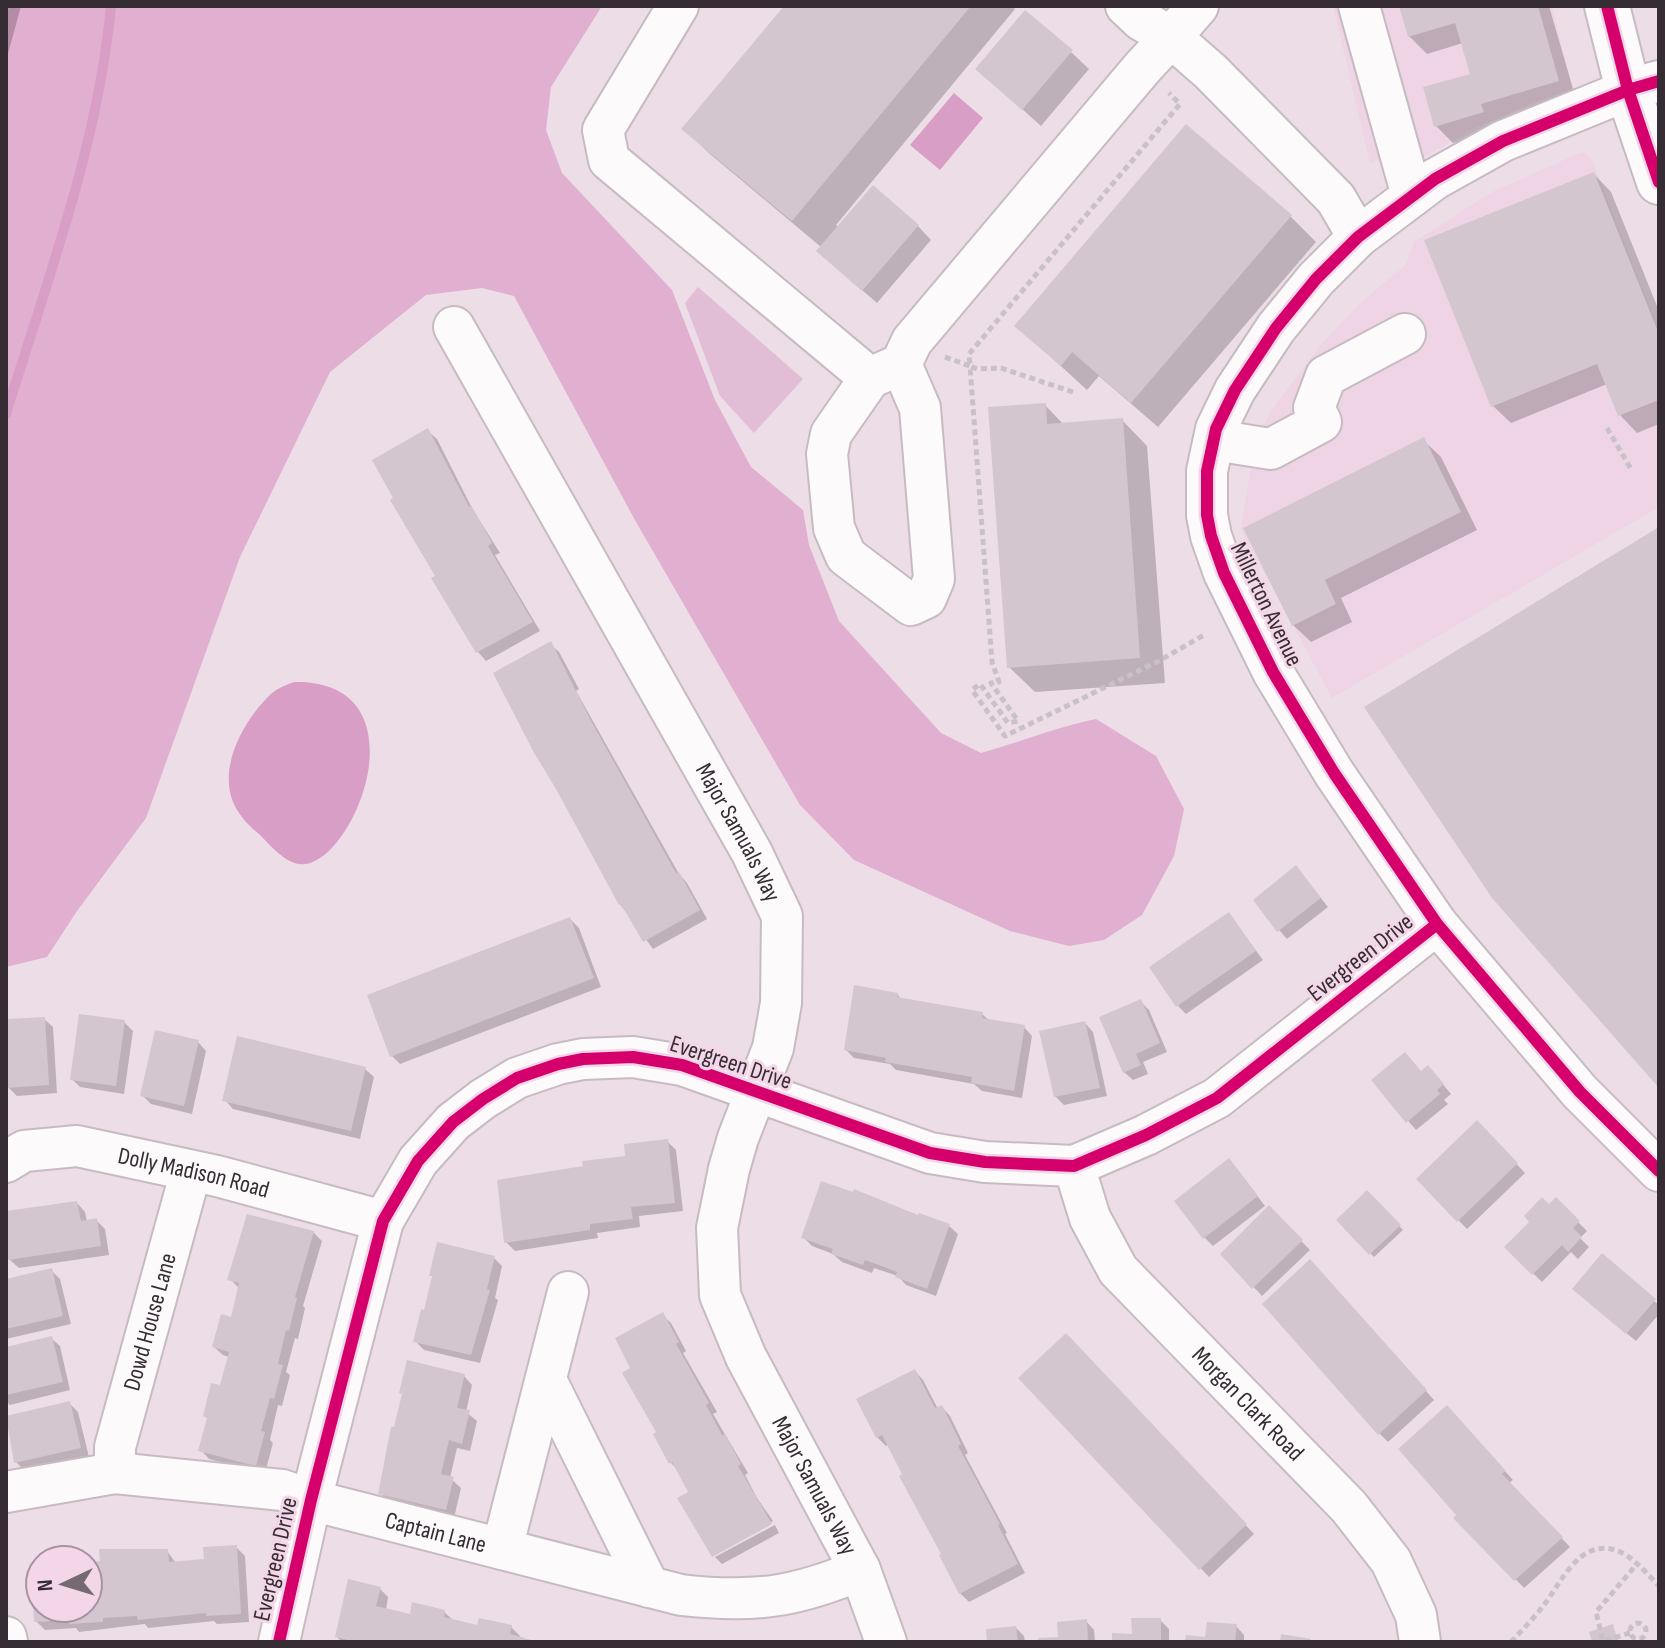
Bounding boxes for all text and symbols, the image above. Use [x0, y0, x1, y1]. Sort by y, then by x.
street label: Millerton Avenue [1224, 537, 1309, 671]
street label: Major Samuals Way [689, 758, 787, 906]
street label: Evergreen Drive [1302, 907, 1419, 1008]
street label: Evergreen Drive [666, 1029, 795, 1096]
street label: Dolly Madison Road [115, 1141, 273, 1205]
street label: Dowd House Lane [117, 1250, 183, 1394]
street label: Morgan Clark Road [1186, 1341, 1310, 1467]
street label: Major Samuals Way [765, 1411, 863, 1560]
street label: Evergreen Drive [247, 1494, 304, 1624]
street label: Captain Lane [382, 1506, 489, 1559]
north arrow [24, 1544, 104, 1624]
text: N [32, 1578, 59, 1592]

